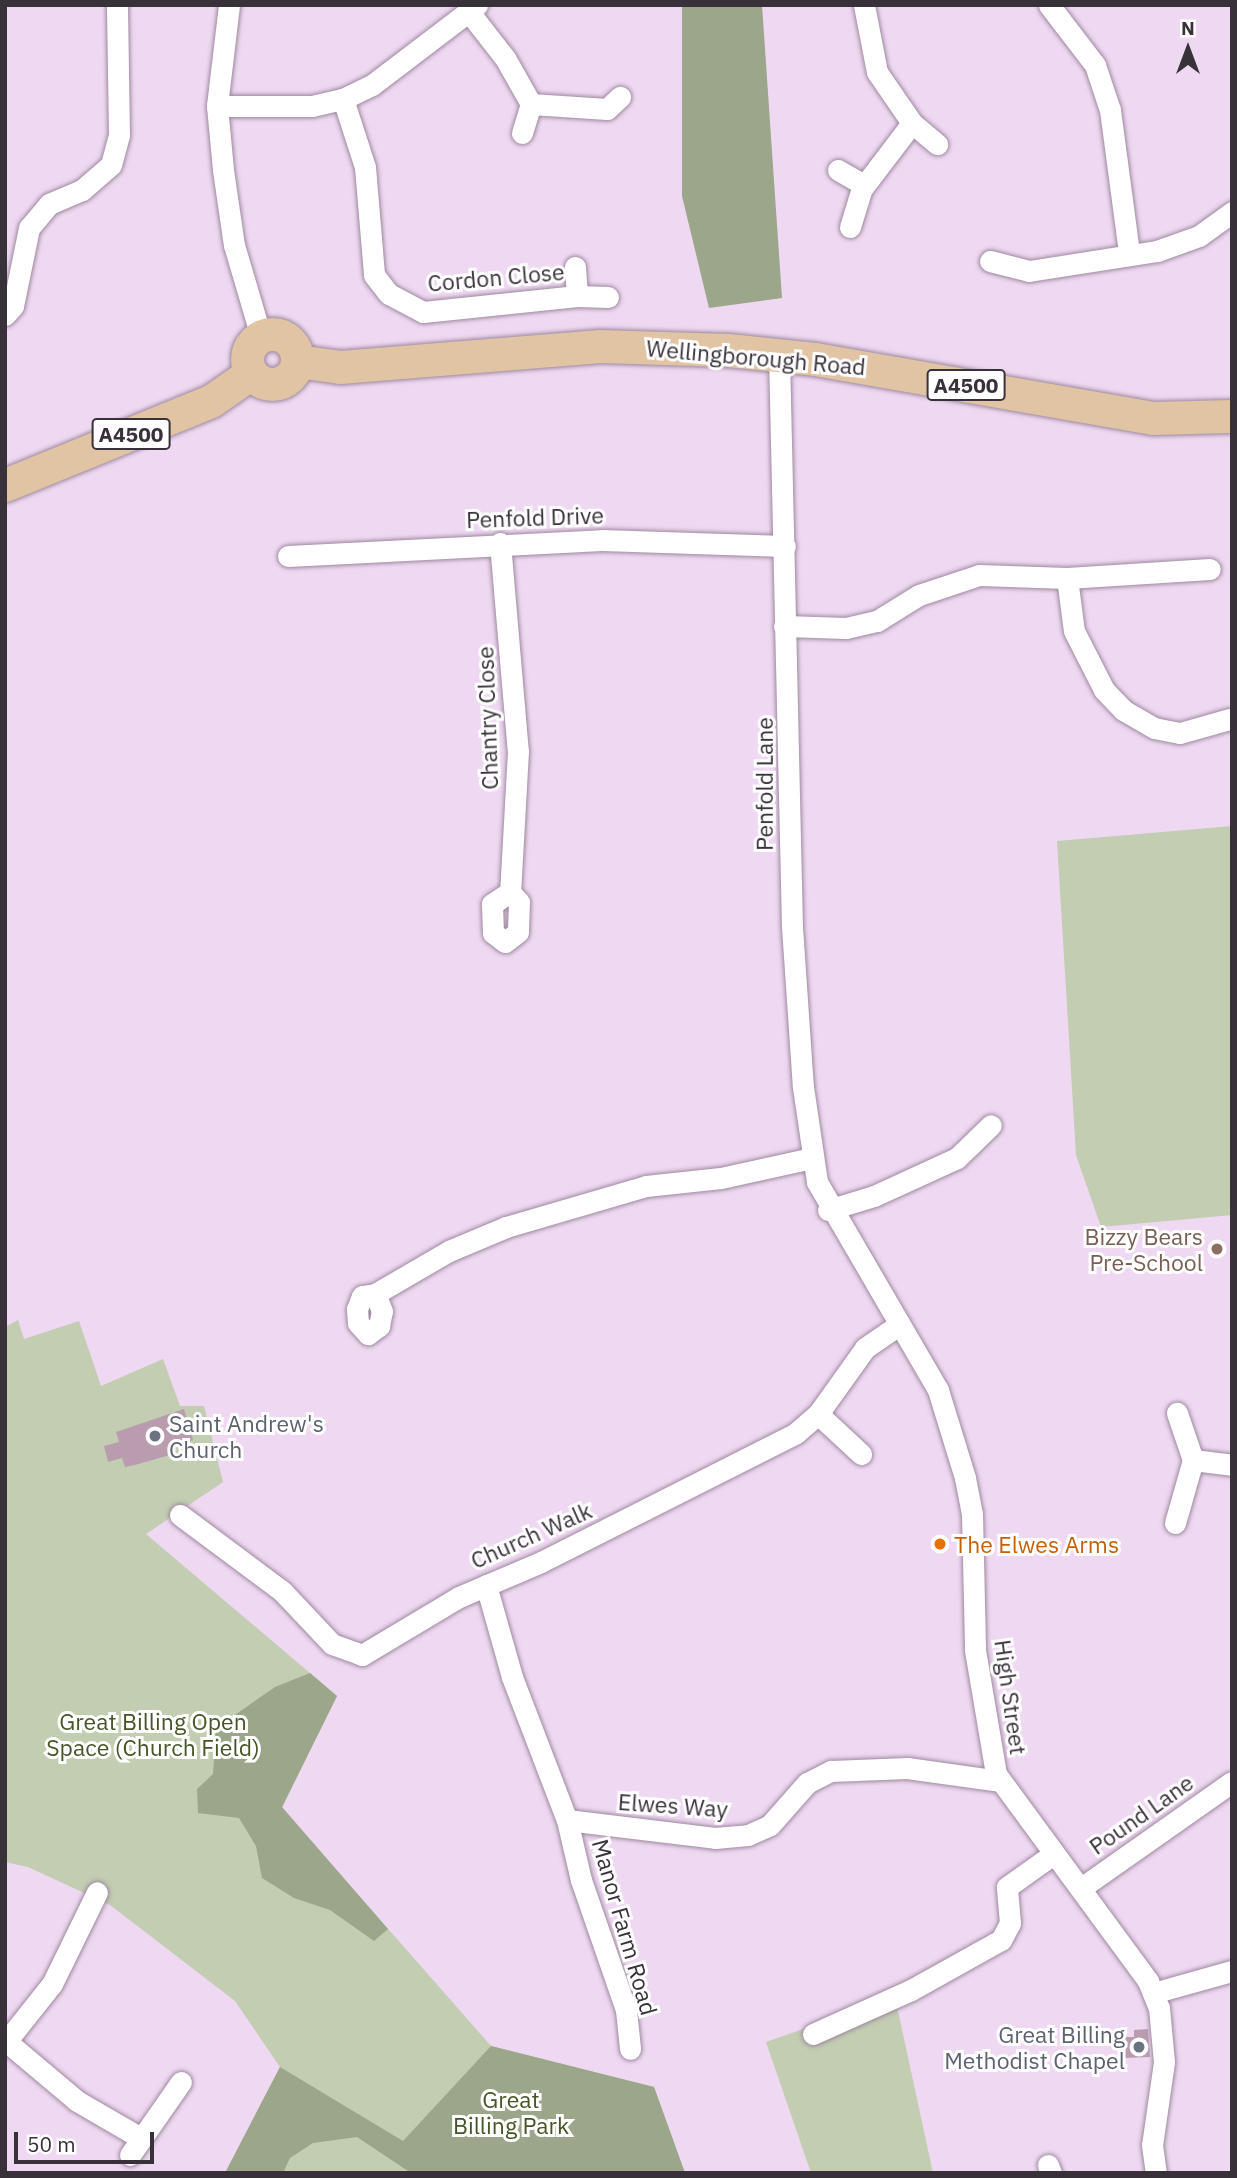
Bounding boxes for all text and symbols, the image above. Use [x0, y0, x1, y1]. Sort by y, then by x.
north arrow [1153, 14, 1223, 84]
text: N [1181, 16, 1195, 40]
street label: Cordon Close [426, 257, 566, 297]
street label: Wellingborough Road [645, 334, 867, 380]
road number: A4500 [926, 368, 1006, 402]
road number: A4500 [91, 416, 171, 452]
street label: Penfold Drive [466, 501, 604, 533]
street label: Chantry Close [471, 646, 503, 790]
street label: Penfold Lane [750, 717, 778, 851]
place label: Bizzy Bears Pre-School [1084, 1222, 1203, 1276]
marker: Bizzy Bears Pre-School [1209, 1241, 1225, 1257]
place label: Saint Andrew's Church [169, 1409, 324, 1463]
marker: Saint Andrew's Church [147, 1428, 163, 1444]
street label: Church Walk [466, 1496, 596, 1574]
place label: The Elwes Arms [954, 1530, 1119, 1558]
marker: The Elwes Arms [932, 1536, 948, 1552]
street label: High Street [989, 1638, 1033, 1756]
park label: Great Billing Open Space (Church Field) [46, 1707, 260, 1761]
street label: Pound Lane [1084, 1768, 1198, 1860]
street label: Elwes Way [617, 1787, 729, 1823]
street label: Manor Farm Road [587, 1836, 663, 2018]
place label: Great Billing Methodist Chapel [944, 2020, 1125, 2074]
marker: Great Billing Methodist Chapel [1131, 2039, 1147, 2055]
park label: Great Billing Park [453, 2085, 569, 2139]
scale bar [18, 2118, 158, 2162]
text: 50 m [27, 2130, 76, 2158]

